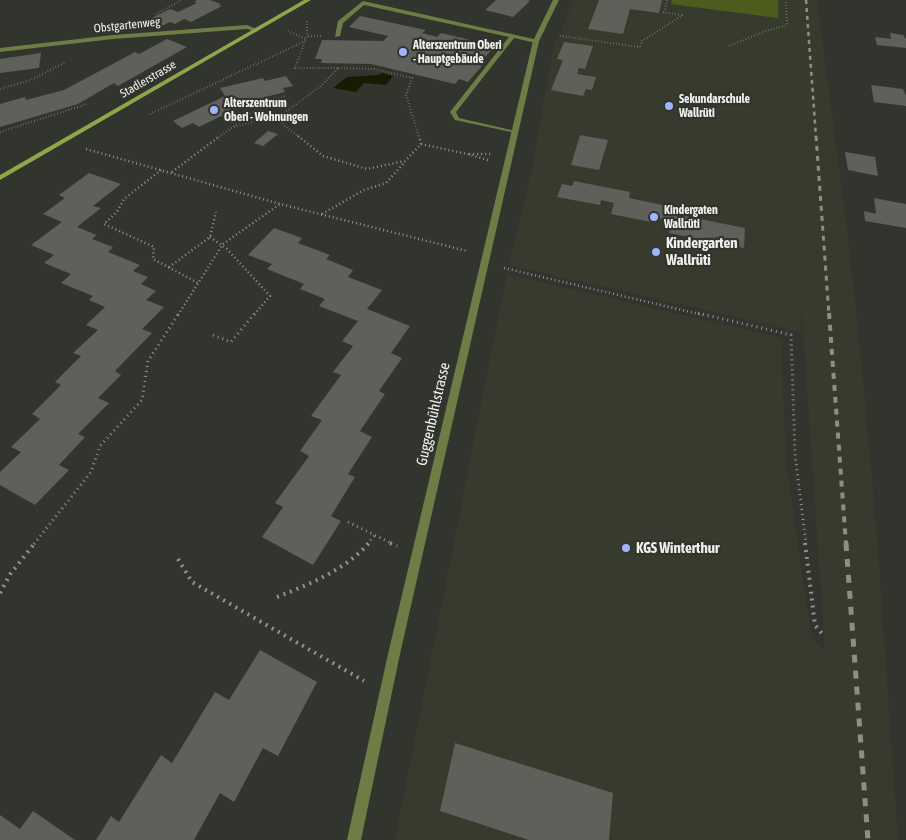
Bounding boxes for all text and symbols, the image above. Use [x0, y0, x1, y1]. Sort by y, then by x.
street label: Obstgartenweg [93, 14, 162, 35]
place label: Alterszentrum Oberi - Hauptgebäude [412, 38, 502, 66]
marker: Alterszentrum Oberi - Hauptgebäude [397, 46, 409, 58]
street label: Stadlerstrasse [118, 57, 178, 101]
place label: Sekundarschule Wallrüti [678, 92, 751, 120]
place label: Alterszentrum Oberi - Wohnungen [223, 96, 308, 124]
marker: Sekundarschule Wallrüti [663, 100, 675, 112]
marker: Alterszentrum Oberi - Wohnungen [208, 104, 220, 116]
place label: Kindergaten Wallrüti [663, 203, 718, 231]
marker: Kindergaten Wallrüti [648, 211, 660, 223]
place label: Kindergarten Wallrüti [665, 234, 738, 268]
marker: Kindergarten Wallrüti [650, 246, 662, 258]
street label: Guggenbühlstrasse [412, 360, 453, 467]
place label: KGS Winterthur [636, 539, 720, 556]
marker: KGS Winterthur [620, 542, 632, 554]

